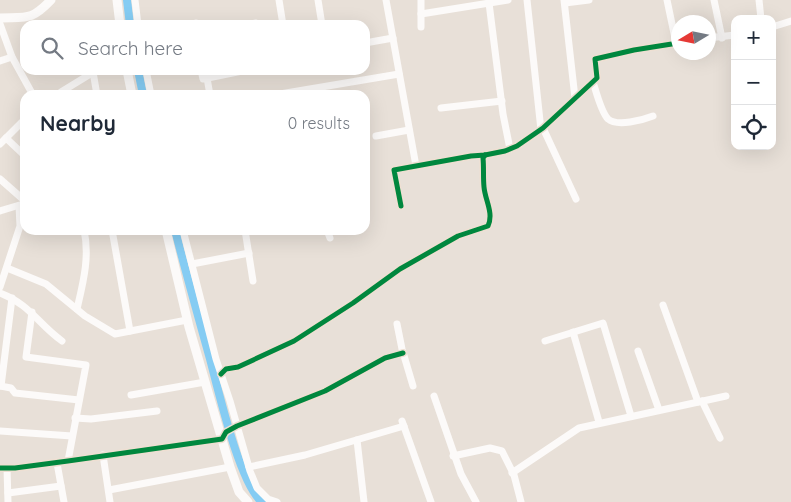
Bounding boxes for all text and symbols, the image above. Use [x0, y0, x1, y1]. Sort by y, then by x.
north arrow [671, 15, 716, 60]
map controls [731, 15, 776, 150]
button: + [731, 15, 776, 60]
search box [20, 20, 370, 75]
icon: search [38, 34, 66, 62]
text: Search here [78, 36, 183, 60]
button: − [731, 60, 776, 105]
button: locate [731, 105, 776, 150]
text: Nearby [40, 110, 116, 136]
text: 0 results [288, 113, 350, 133]

